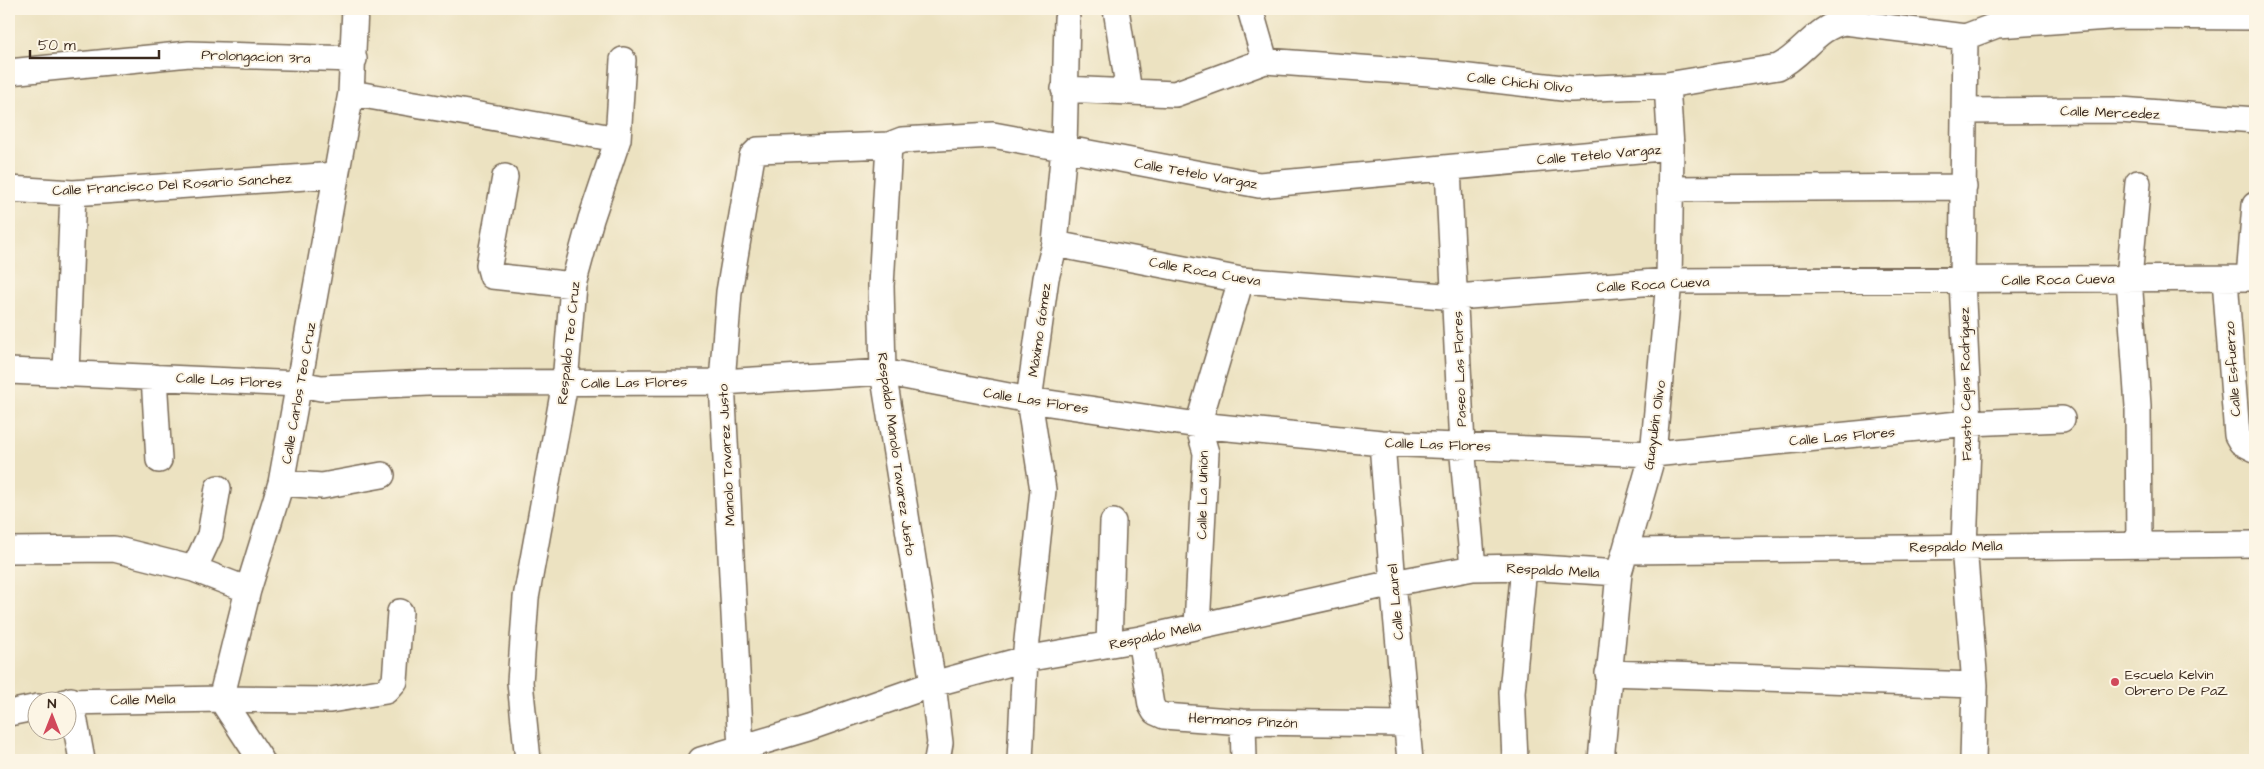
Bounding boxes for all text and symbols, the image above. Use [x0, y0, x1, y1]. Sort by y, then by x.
scale bar [30, 28, 159, 60]
text: 50 m [38, 35, 76, 56]
street label: Prolongacion 3ra [201, 45, 311, 69]
street label: Calle Chichi Olivo [1466, 68, 1574, 98]
street label: Calle Mercedez [2060, 101, 2160, 125]
street label: Calle Tetelo Vargaz [1536, 140, 1662, 170]
street label: Calle Tetelo Vargaz [1133, 153, 1259, 195]
street label: Calle Francisco Del Rosario Sanchez [52, 169, 292, 201]
street label: Calle Roca Cueva [1147, 252, 1262, 292]
street label: Calle Roca Cueva [2001, 269, 2115, 291]
street label: Calle Roca Cueva [1596, 272, 1710, 298]
street label: Respaldo Teo Cruz [553, 280, 585, 406]
street label: Máximo Gómez [1023, 282, 1056, 378]
street label: Fausto Cejas Rodríguez [1955, 307, 1977, 461]
street label: Paseo Las Flores [1448, 311, 1472, 427]
street label: Calle Carlos Teo Cruz [277, 321, 321, 466]
street label: Calle Esfuerzo [2220, 321, 2246, 417]
street label: Respaldo Manolo Tavarez Justo [872, 351, 920, 557]
street label: Calle Las Flores [175, 368, 282, 394]
street label: Calle Las Flores [581, 372, 687, 394]
street label: Guayubín Olivo [1639, 379, 1671, 471]
street label: Manolo Tavarez Justo [713, 383, 741, 527]
street label: Calle Las Flores [982, 383, 1090, 419]
street label: Calle Las Flores [1788, 422, 1896, 452]
street label: Calle Las Flores [1385, 433, 1491, 457]
street label: Calle La Unión [1192, 450, 1214, 540]
street label: Respaldo Mella [1909, 536, 2003, 558]
street label: Respaldo Mella [1506, 559, 1600, 583]
street label: Calle Laurel [1383, 563, 1409, 641]
street label: Respaldo Mella [1108, 617, 1203, 655]
place label: Escuela Kelvin Obrero De PaZ [2125, 665, 2228, 701]
marker: Escuela Kelvin Obrero De PaZ [2109, 676, 2121, 688]
street label: Calle Mella [110, 689, 176, 711]
north arrow [28, 692, 78, 742]
text: N [48, 694, 57, 714]
street label: Hermanos Pinzón [1188, 708, 1298, 734]

